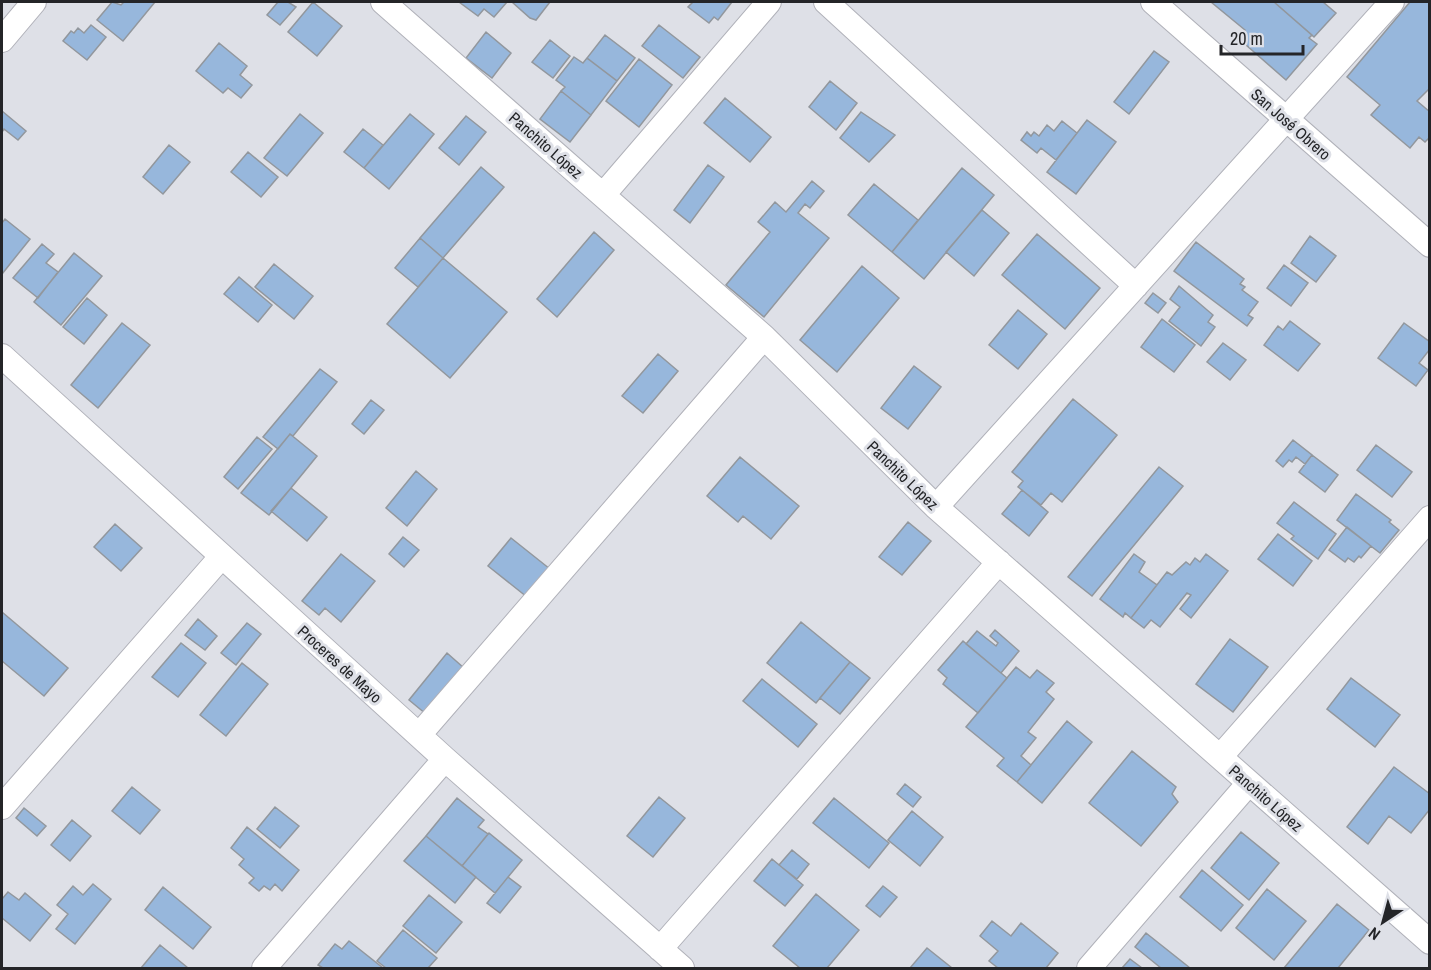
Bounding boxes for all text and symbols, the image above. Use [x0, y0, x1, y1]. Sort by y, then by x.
scale bar [1221, 18, 1304, 56]
text: 20 m [1230, 26, 1263, 51]
street label: San José Obrero [1246, 83, 1336, 165]
street label: Panchito López [504, 107, 588, 184]
street label: Panchito López [863, 435, 944, 515]
street label: Proceres de Mayo [293, 620, 387, 708]
street label: Panchito López [1224, 760, 1308, 837]
north arrow [1353, 892, 1413, 952]
text: N [1364, 922, 1384, 946]

